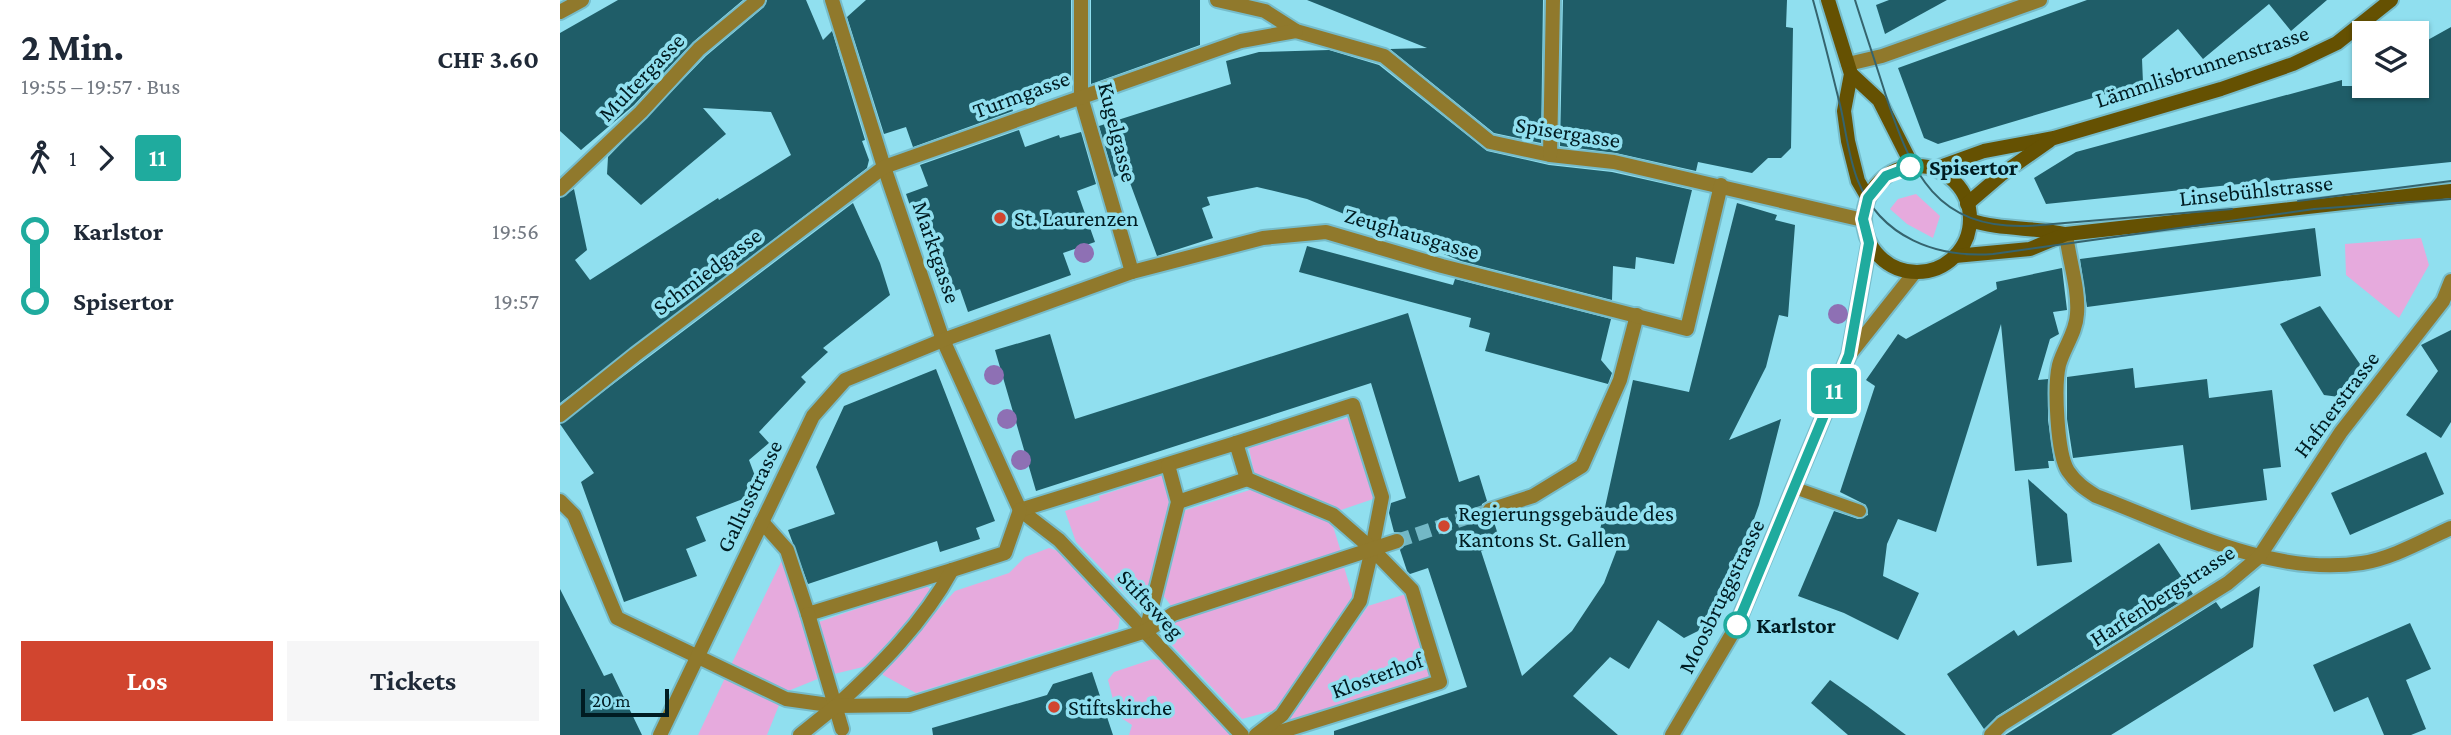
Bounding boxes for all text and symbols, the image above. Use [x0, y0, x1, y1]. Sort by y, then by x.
street label: Lämmlisbrunnenstrasse [2092, 19, 2312, 113]
map controls [2352, 21, 2429, 98]
button: layers [2352, 21, 2429, 98]
text: 2 Min. [21, 26, 124, 68]
street label: Multergasse [593, 28, 689, 126]
text: CHF 3.60 [437, 45, 539, 74]
street label: Turmgasse [969, 64, 1073, 124]
text: 19:55 – 19:57 · Bus [21, 73, 180, 99]
street label: Kugelgasse [1093, 79, 1143, 185]
street label: Spisergasse [1514, 111, 1622, 153]
icon: walk [21, 139, 59, 177]
icon: forward [87, 139, 125, 177]
text: 11 [149, 144, 167, 171]
text: 1 [69, 145, 77, 171]
marker: Spisertor [1897, 154, 1923, 180]
place label: Spisertor [1929, 154, 2018, 180]
street label: Linsebühlstrasse [2178, 169, 2334, 211]
street label: Marktgasse [907, 198, 967, 306]
street label: Zeughausgasse [1341, 201, 1483, 265]
place label: St. Laurenzen [1014, 205, 1139, 231]
marker: St. Laurenzen [992, 210, 1008, 226]
text: Karlstor [73, 217, 163, 246]
text: 19:56 [492, 218, 539, 244]
street label: Schmiedgasse [648, 222, 766, 320]
text: Spisertor [73, 287, 174, 316]
text: 19:57 [494, 288, 539, 314]
street label: Hafnerstrasse [2288, 346, 2384, 462]
line badge: 11 [1802, 368, 1866, 414]
text: 11 [1825, 377, 1843, 404]
street label: Gallusstrasse [711, 436, 787, 556]
place label: Regierungsgebäude des Kantons St. Gallen [1458, 500, 1674, 552]
street label: Moosbruggstrasse [1672, 515, 1770, 677]
marker: Regierungsgebäude des Kantons St. Gallen [1436, 518, 1452, 534]
street label: Harfenbergstrasse [2085, 539, 2239, 651]
street label: Stiftsweg [1112, 564, 1190, 644]
marker: Karlstor [1724, 612, 1750, 638]
place label: Karlstor [1756, 612, 1836, 638]
button: Los [21, 641, 273, 721]
button: Tickets [287, 641, 539, 721]
street label: Klosterhof [1328, 646, 1428, 704]
scale bar [581, 686, 668, 718]
text: 20 m [592, 690, 631, 711]
place label: Stiftskirche [1068, 694, 1172, 720]
marker: Stiftskirche [1046, 699, 1062, 715]

